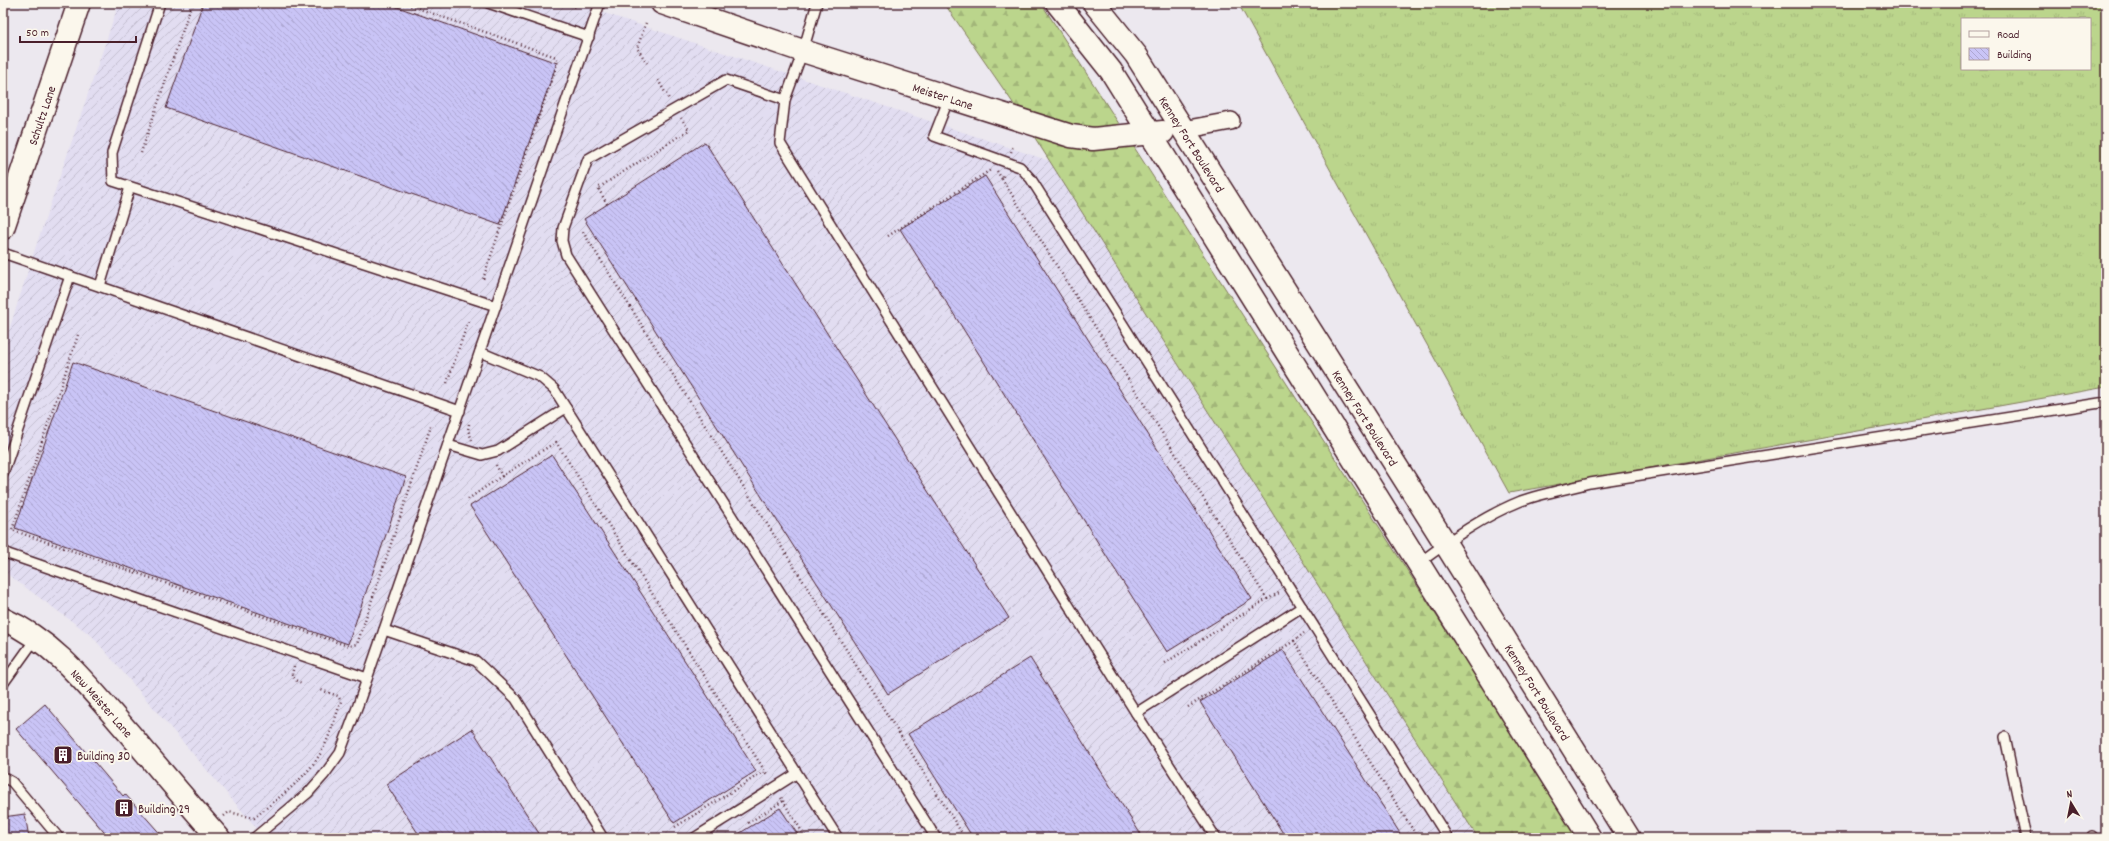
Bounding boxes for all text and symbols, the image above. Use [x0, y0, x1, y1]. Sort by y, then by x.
scale bar [20, 18, 136, 44]
legend [1961, 18, 2091, 70]
text: 50 m [26, 25, 49, 42]
text: Road [1997, 27, 2019, 44]
text: Building [1997, 47, 2032, 64]
street label: Meister Lane [910, 79, 975, 116]
street label: Schultz Lane [25, 84, 62, 148]
street label: Kenney Fort Boulevard [1152, 93, 1228, 197]
street label: Kenney Fort Boulevard [1326, 367, 1401, 471]
street label: Kenney Fort Boulevard [1498, 641, 1573, 745]
street label: New Meister Lane [65, 666, 136, 743]
building icon: Building 30 [52, 744, 74, 766]
place label: Building 30 [77, 748, 130, 767]
north arrow [2051, 783, 2091, 823]
text: N [2066, 787, 2074, 803]
building icon: Building 29 [113, 797, 135, 819]
place label: Building 29 [138, 801, 190, 820]

